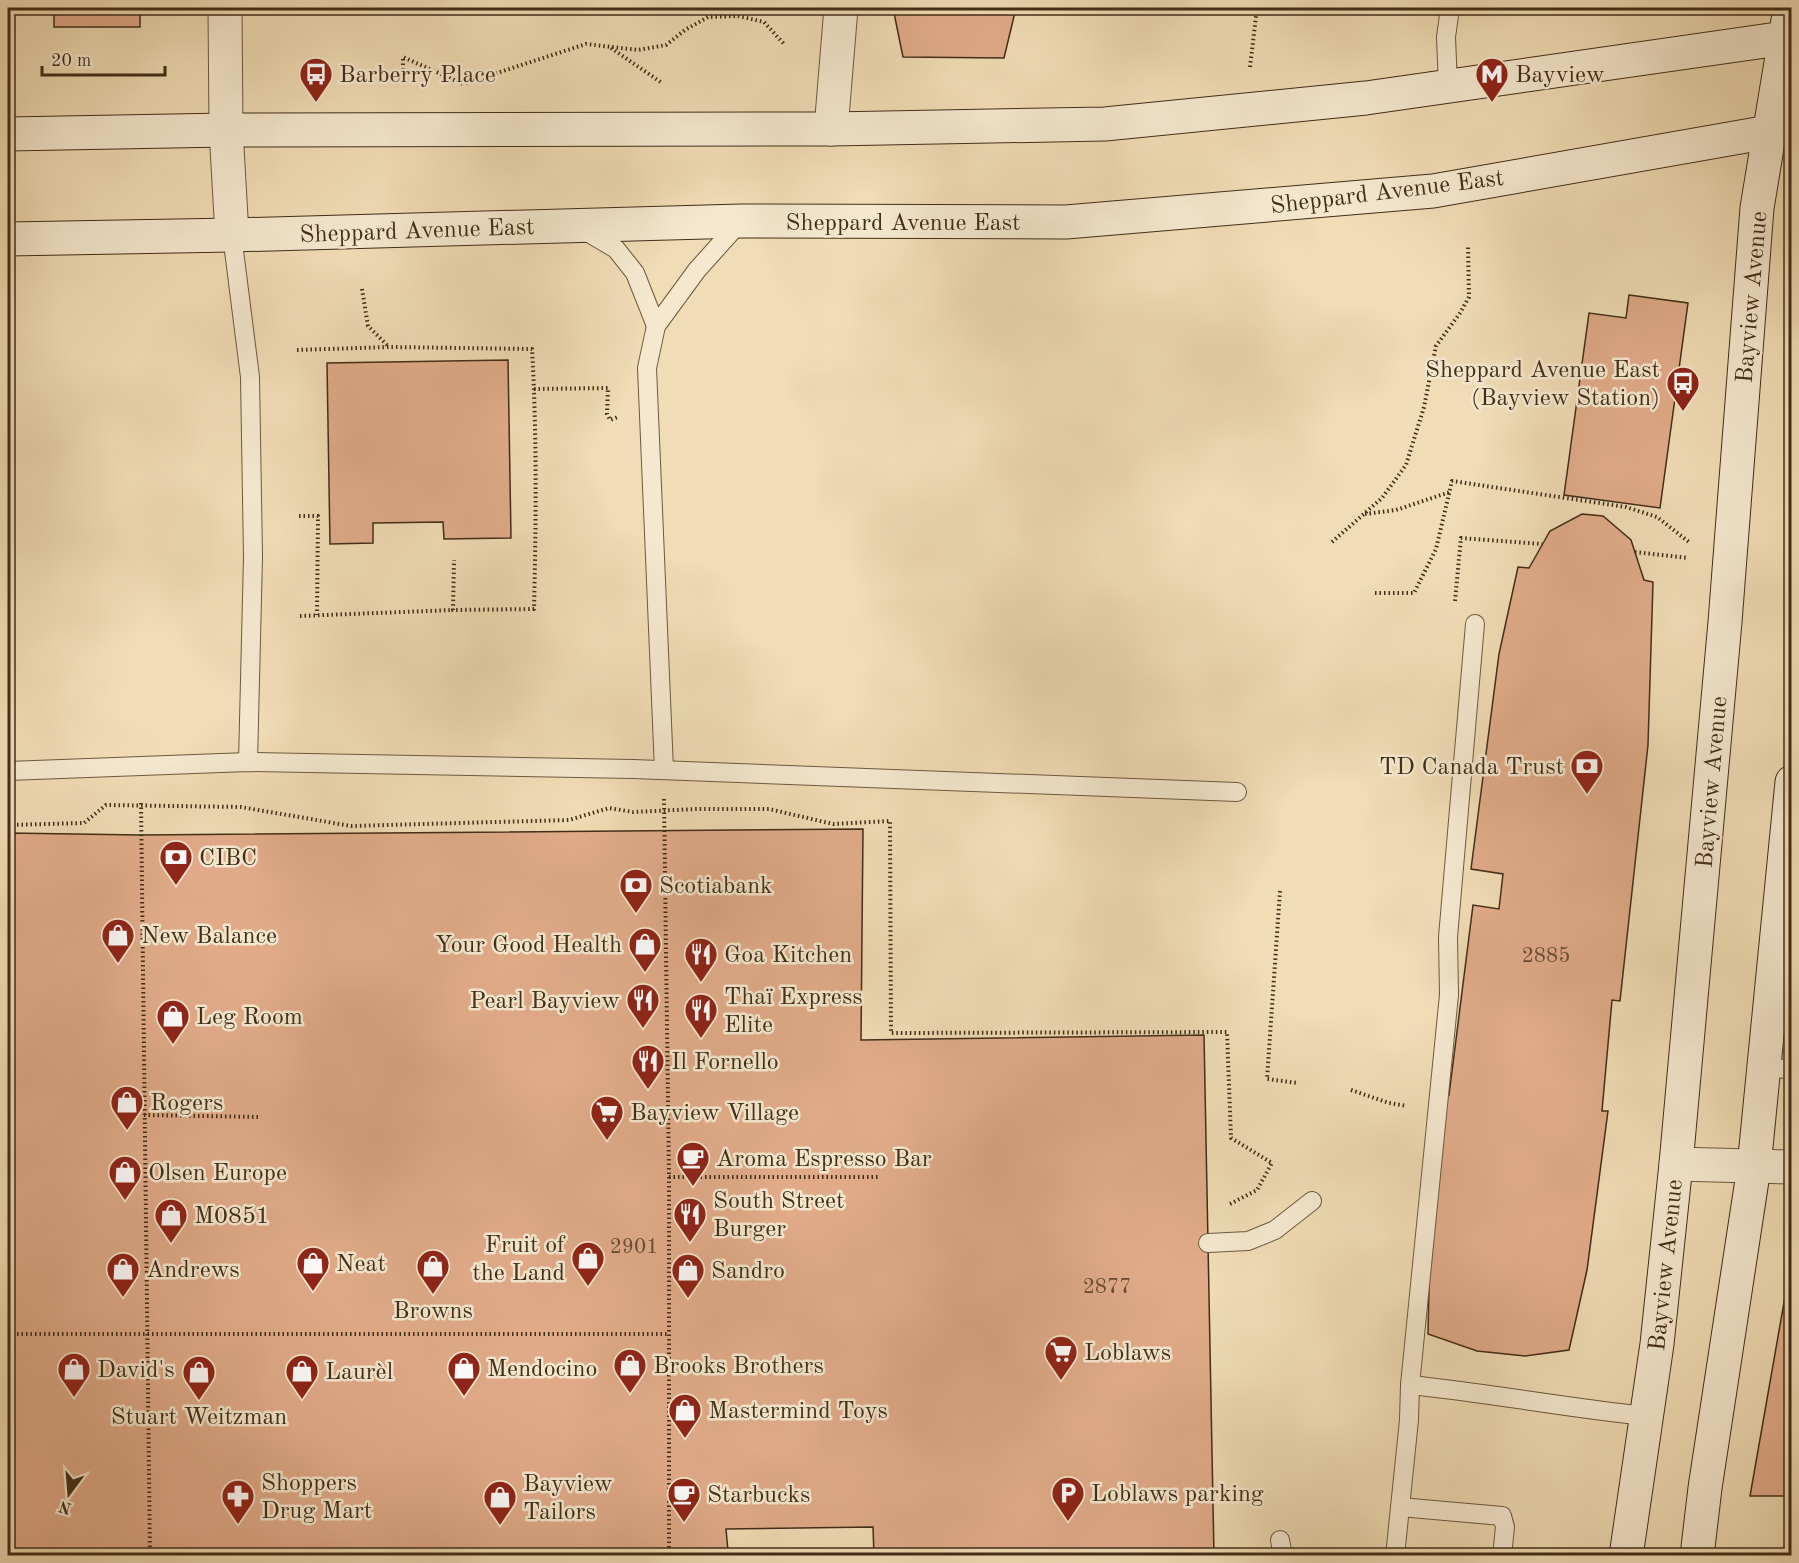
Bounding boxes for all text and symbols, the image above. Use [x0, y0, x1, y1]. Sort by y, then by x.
scale bar [42, 39, 165, 77]
text: 20 m [51, 52, 91, 70]
bus stop icon: Barberry Place [298, 56, 334, 103]
metro station icon: Bayview [1474, 56, 1510, 103]
place label: Barberry Place [339, 64, 496, 88]
place label: Bayview [1515, 64, 1605, 88]
street label: Sheppard Avenue East [1269, 167, 1505, 219]
street label: Bayview Avenue [1734, 210, 1772, 384]
street label: Sheppard Avenue East [786, 212, 1020, 236]
street label: Sheppard Avenue East [299, 216, 535, 248]
place label: Sheppard Avenue East (Bayview Station) [1425, 359, 1660, 411]
bus stop icon: Sheppard Avenue East (Bayview Station) [1665, 365, 1701, 412]
street label: Bayview Avenue [1694, 695, 1732, 869]
bank icon: TD Canada Trust [1569, 748, 1605, 795]
place label: TD Canada Trust [1379, 756, 1564, 780]
bank icon: CIBC [158, 839, 194, 886]
place label: CIBC [199, 847, 257, 871]
bank icon: Scotiabank [618, 867, 654, 914]
place label: Scotiabank [659, 875, 773, 899]
shop icon: New Balance [100, 917, 136, 964]
place label: New Balance [141, 925, 277, 949]
shop icon: Your Good Health [627, 926, 663, 973]
place label: Your Good Health [435, 934, 622, 958]
restaurant icon: Goa Kitchen [683, 936, 719, 983]
place label: Goa Kitchen [724, 944, 852, 968]
house number: 2885 [1522, 946, 1570, 967]
restaurant icon: Pearl Bayview [625, 982, 661, 1029]
place label: Thaï Express Elite [724, 986, 863, 1038]
place label: Pearl Bayview [469, 990, 620, 1014]
restaurant icon: Thaï Express Elite [683, 992, 719, 1039]
shop icon: Leg Room [155, 998, 191, 1045]
place label: Leg Room [196, 1006, 303, 1030]
restaurant icon: Il Fornello [630, 1043, 666, 1090]
place label: Il Fornello [671, 1051, 779, 1075]
shop icon: Rogers [109, 1084, 145, 1131]
place label: Rogers [150, 1092, 223, 1116]
supermarket icon: Bayview Village [589, 1094, 625, 1141]
place label: Bayview Village [630, 1102, 799, 1126]
cafe icon: Aroma Espresso Bar [675, 1140, 711, 1187]
place label: Aroma Espresso Bar [716, 1148, 932, 1172]
shop icon: Olsen Europe [107, 1154, 143, 1201]
place label: Olsen Europe [148, 1162, 287, 1186]
street label: Bayview Avenue [1646, 1178, 1688, 1352]
place label: South Street Burger [713, 1190, 844, 1242]
restaurant icon: South Street Burger [672, 1196, 708, 1243]
shop icon: M0851 [153, 1197, 189, 1244]
place label: M0851 [194, 1205, 270, 1229]
place label: Fruit of the Land [472, 1234, 566, 1286]
house number: 2901 [610, 1237, 658, 1258]
shop icon: Fruit of the Land [570, 1240, 606, 1287]
shop icon: Neat [295, 1245, 331, 1292]
shop icon: Browns [415, 1248, 451, 1295]
shop icon: Andrews [105, 1251, 141, 1298]
shop icon: Sandro [670, 1252, 706, 1299]
place label: Neat [336, 1253, 386, 1277]
place label: Andrews [146, 1259, 240, 1283]
place label: Sandro [711, 1260, 785, 1284]
house number: 2877 [1083, 1277, 1131, 1298]
place label: Browns [393, 1300, 473, 1324]
supermarket icon: Loblaws [1043, 1334, 1079, 1381]
place label: Loblaws [1084, 1342, 1171, 1366]
shop icon: Brooks Brothers [612, 1347, 648, 1394]
shop icon: Mendocino [446, 1350, 482, 1397]
shop icon: David's [56, 1351, 92, 1398]
shop icon: Laurèl [284, 1353, 320, 1400]
shop icon: Stuart Weitzman [181, 1354, 217, 1401]
place label: Brooks Brothers [653, 1355, 824, 1379]
place label: Mendocino [487, 1358, 597, 1382]
place label: David's [97, 1359, 175, 1383]
place label: Laurèl [325, 1361, 393, 1385]
shop icon: Mastermind Toys [667, 1392, 703, 1439]
place label: Mastermind Toys [708, 1400, 888, 1424]
place label: Stuart Weitzman [111, 1406, 287, 1430]
north arrow [39, 1464, 99, 1524]
place label: Shoppers Drug Mart [261, 1472, 372, 1524]
place label: Bayview Tailors [523, 1473, 613, 1525]
parking icon: Loblaws parking [1050, 1475, 1086, 1522]
cafe icon: Starbucks [666, 1476, 702, 1523]
pharmacy icon: Shoppers Drug Mart [220, 1478, 256, 1525]
shop icon: Bayview Tailors [482, 1479, 518, 1526]
place label: Loblaws parking [1091, 1483, 1264, 1507]
place label: Starbucks [707, 1484, 810, 1508]
text: N [57, 1497, 74, 1516]

